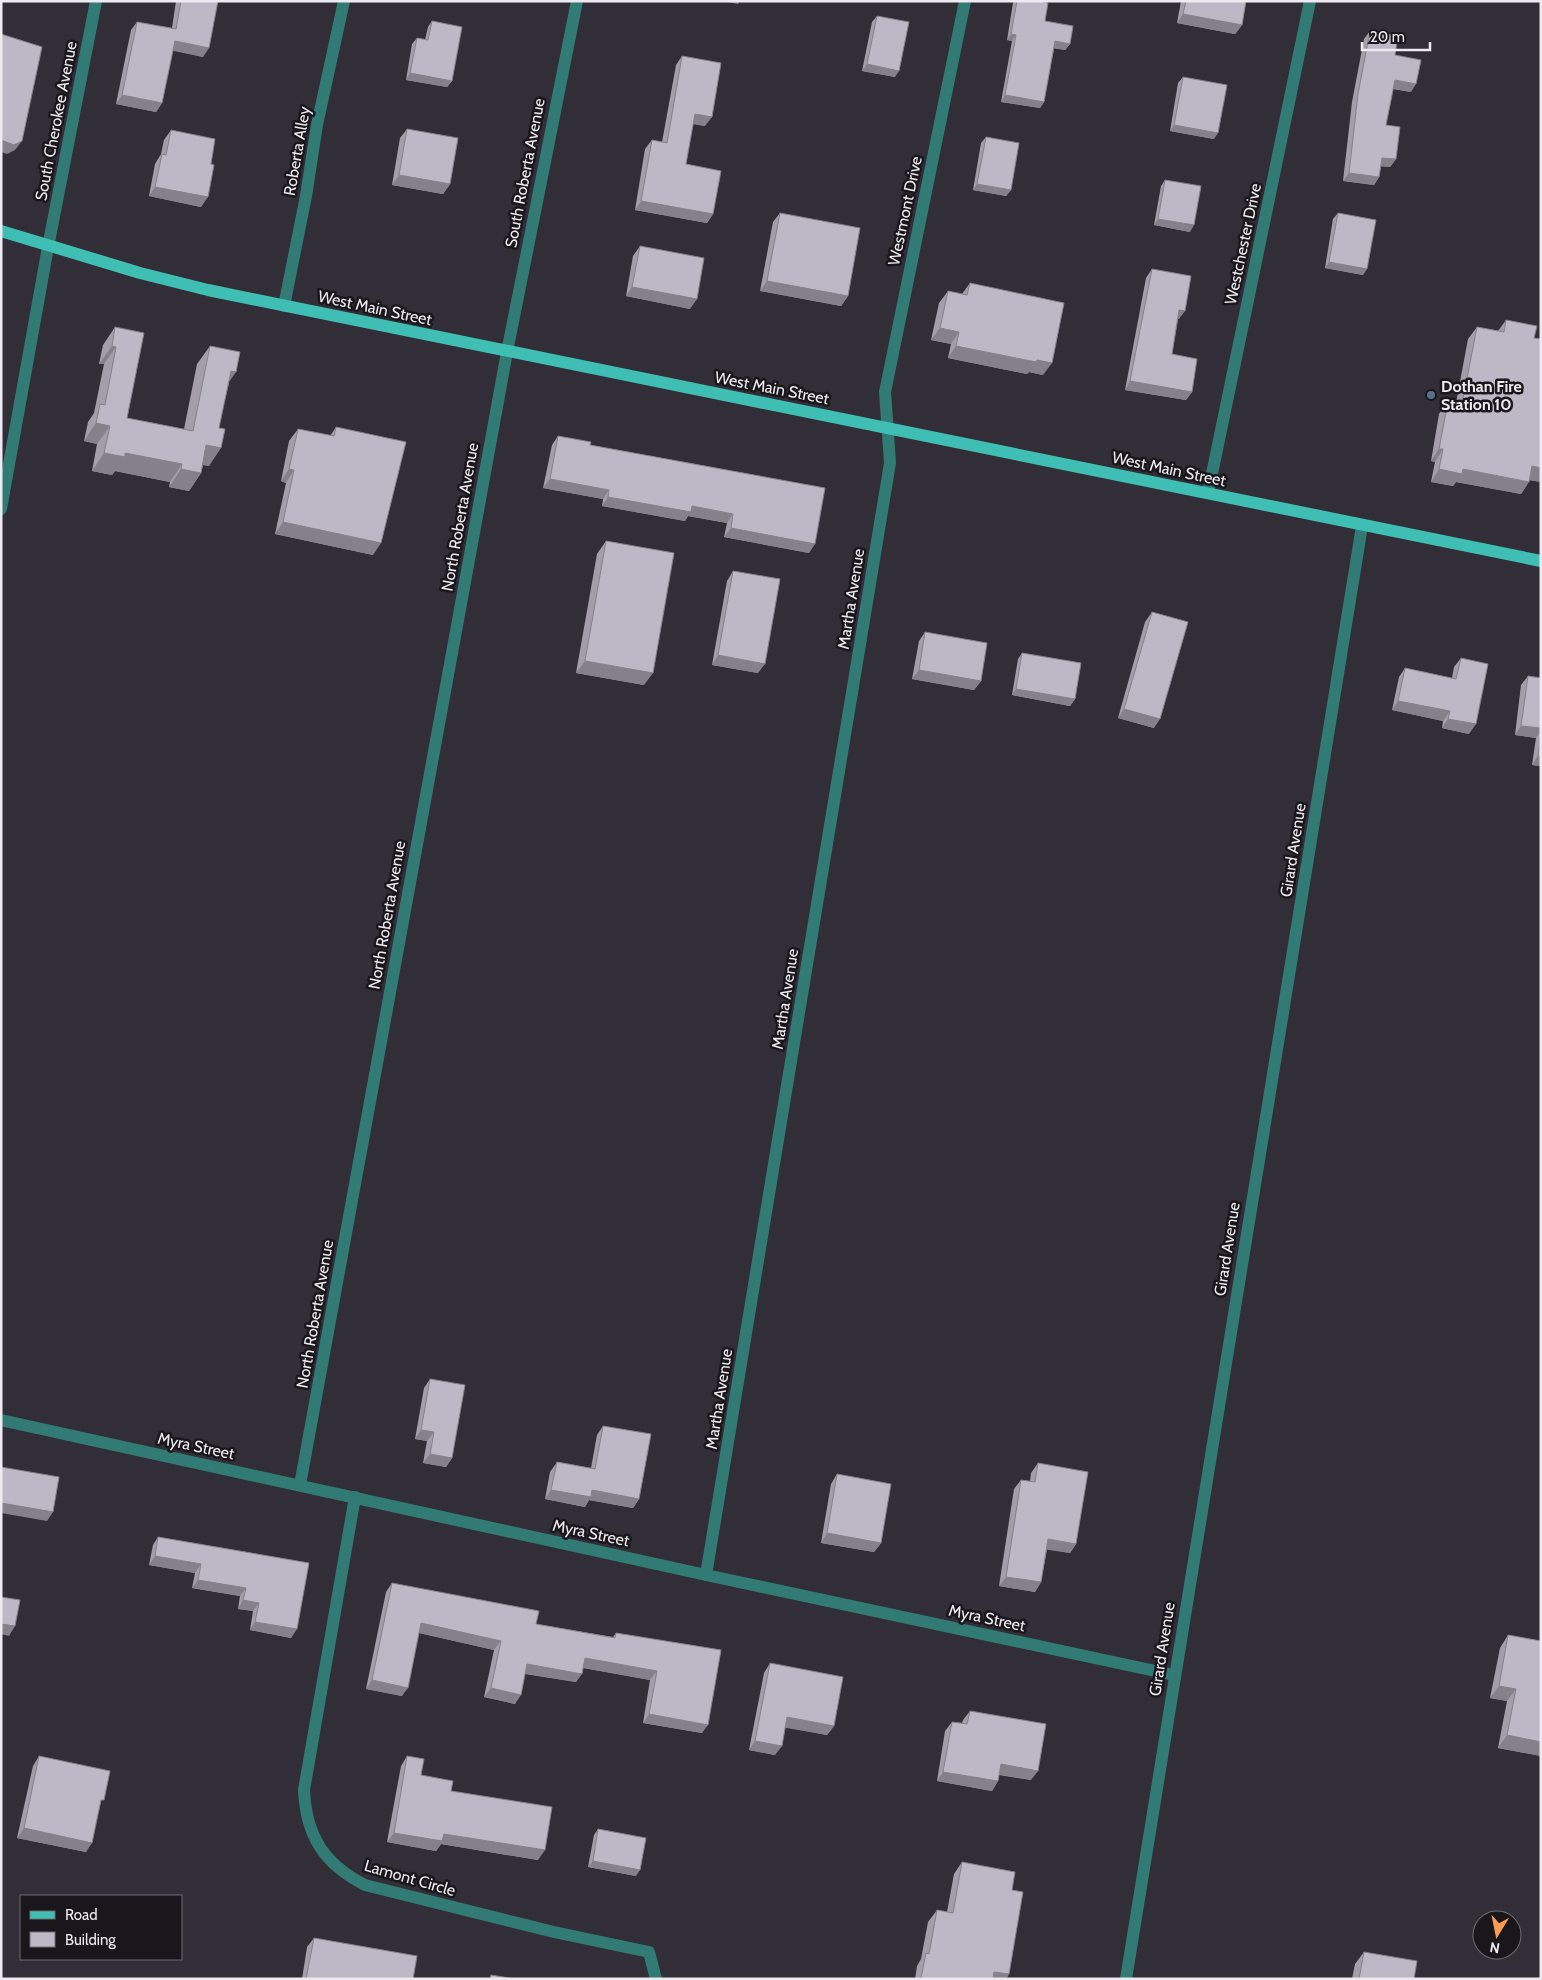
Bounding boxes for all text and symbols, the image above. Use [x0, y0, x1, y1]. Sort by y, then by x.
scale bar [1362, 20, 1430, 52]
text: 20 m [1370, 28, 1405, 46]
street label: South Cherokee Avenue [31, 40, 81, 202]
street label: South Roberta Avenue [501, 97, 549, 249]
street label: Roberta Alley [280, 105, 314, 197]
street label: Westmont Drive [884, 155, 926, 267]
street label: Westchester Drive [1221, 182, 1265, 306]
street label: West Main Street [316, 287, 434, 329]
street label: West Main Street [713, 368, 831, 409]
place label: Dothan Fire Station 10 [1441, 377, 1522, 414]
marker: Dothan Fire Station 10 [1425, 389, 1437, 401]
street label: North Roberta Avenue [438, 441, 482, 593]
street label: West Main Street [1110, 448, 1228, 490]
street label: Martha Avenue [834, 547, 868, 651]
street label: Girard Avenue [1276, 802, 1310, 898]
street label: North Roberta Avenue [365, 839, 409, 991]
street label: Martha Avenue [768, 947, 802, 1051]
street label: Girard Avenue [1210, 1201, 1244, 1297]
street label: North Roberta Avenue [293, 1238, 337, 1390]
street label: Martha Avenue [702, 1347, 736, 1451]
street label: Myra Street [156, 1429, 237, 1464]
street label: Myra Street [551, 1516, 632, 1551]
street label: Myra Street [947, 1601, 1028, 1636]
street label: Girard Avenue [1145, 1601, 1179, 1697]
street label: Lamont Circle [362, 1856, 458, 1900]
legend [20, 1895, 182, 1960]
text: Road [65, 1906, 98, 1924]
north arrow [1472, 1910, 1522, 1960]
text: Building [65, 1931, 116, 1949]
text: N [1488, 1938, 1501, 1958]

